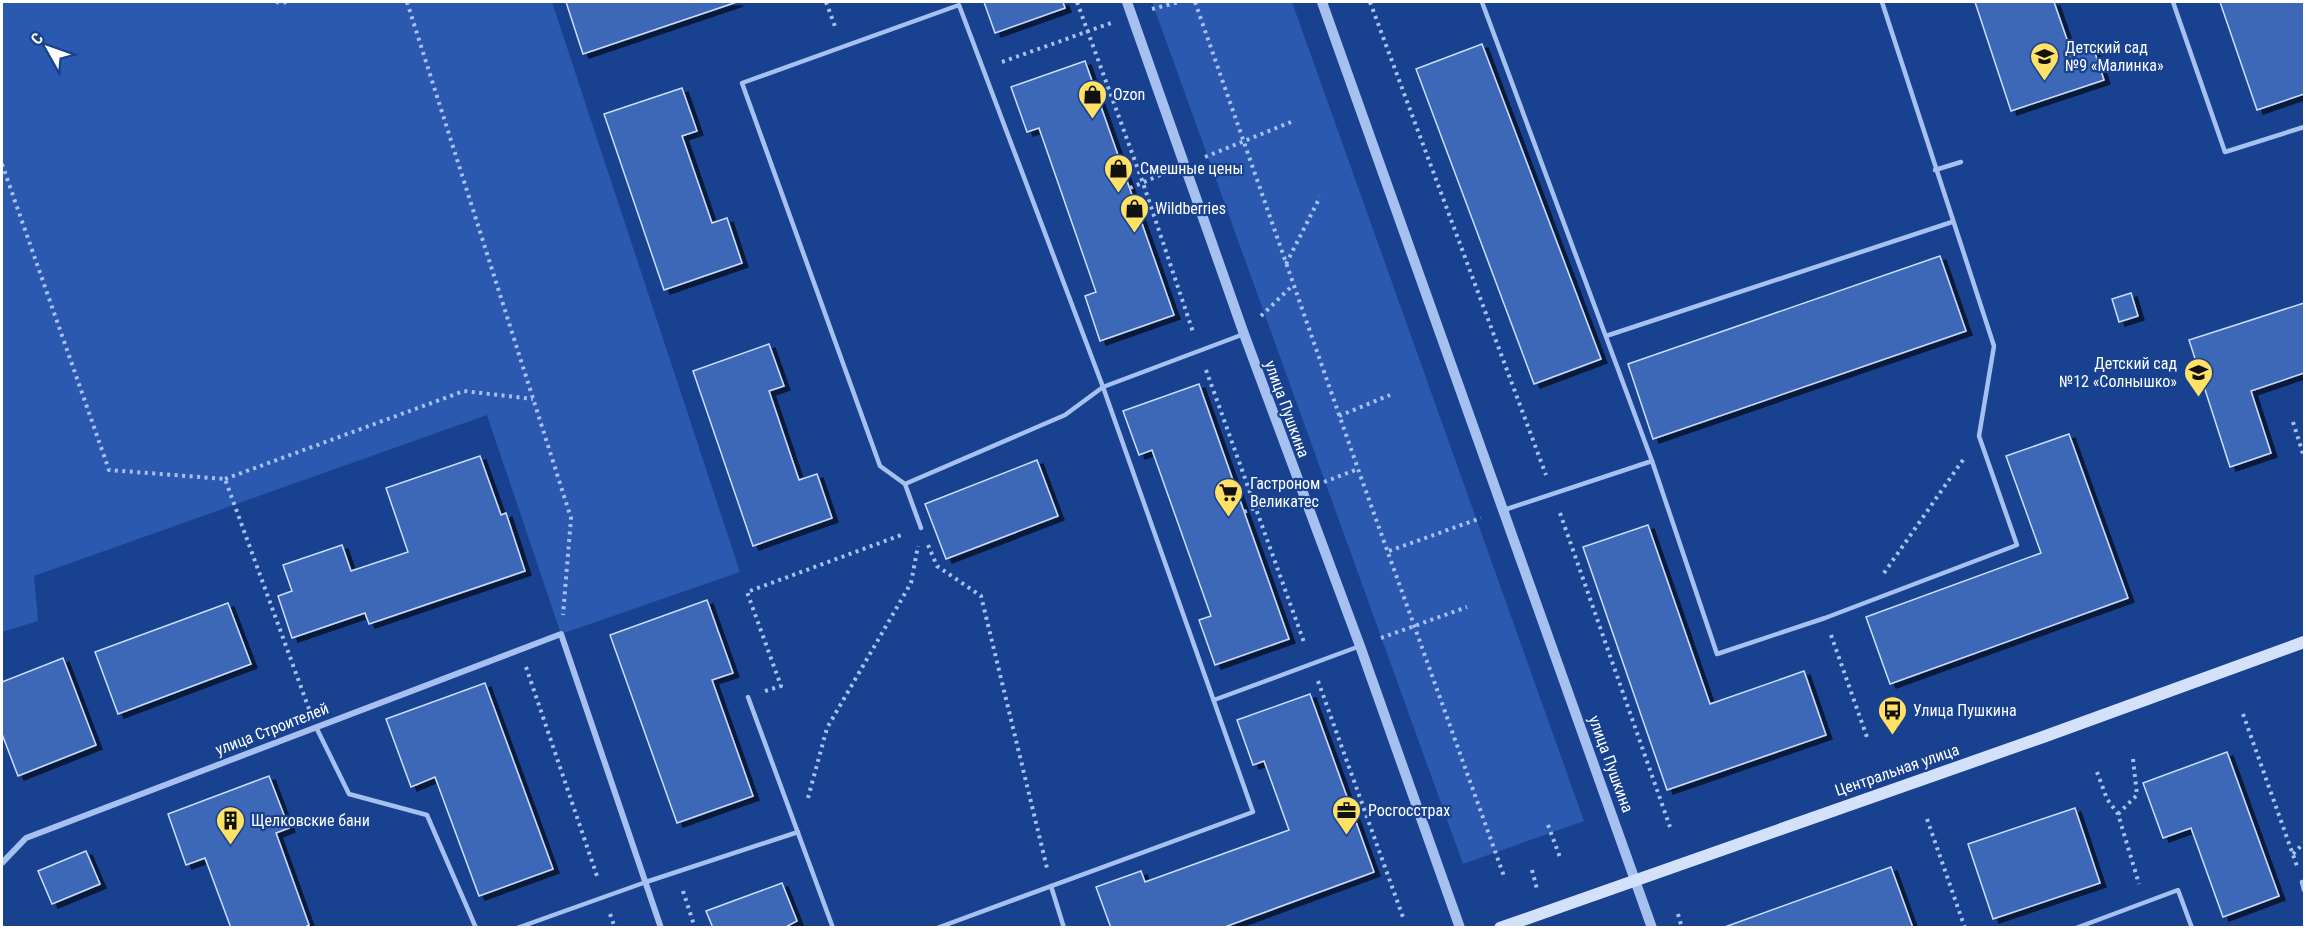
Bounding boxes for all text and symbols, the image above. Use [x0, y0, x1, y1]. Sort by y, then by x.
north arrow [18, 18, 78, 78]
text: С [27, 29, 47, 48]
place label: Детский сад №9 «Малинка» [2065, 38, 2164, 75]
school or university icon: Детский сад №9 «Малинка» [2028, 40, 2060, 82]
shop icon: Ozon [1076, 78, 1108, 120]
place label: Ozon [1113, 85, 1145, 104]
shop icon: Смешные цены [1103, 152, 1135, 194]
place label: Смешные цены [1140, 159, 1243, 178]
shop icon: Wildberries [1118, 192, 1150, 234]
place label: Wildberries [1155, 199, 1226, 218]
place label: Детский сад №12 «Солнышко» [2059, 354, 2177, 391]
school or university icon: Детский сад №12 «Солнышко» [2182, 356, 2214, 398]
street label: улица Пушкина [1261, 358, 1313, 460]
place label: Гастроном Великатес [1250, 474, 1320, 511]
supermarket icon: Гастроном Великатес [1213, 476, 1245, 518]
bus stop icon: Улица Пушкина [1876, 694, 1908, 736]
street label: улица Строителей [213, 699, 331, 759]
place label: Улица Пушкина [1913, 701, 2017, 720]
street label: улица Пушкина [1585, 713, 1637, 815]
street label: Центральная улица [1832, 740, 1962, 800]
office icon: Росгосстрах [1331, 794, 1363, 836]
place label: Росгосстрах [1368, 801, 1450, 820]
building icon: Щелковские бани [214, 804, 246, 846]
place label: Щелковские бани [251, 811, 370, 830]

